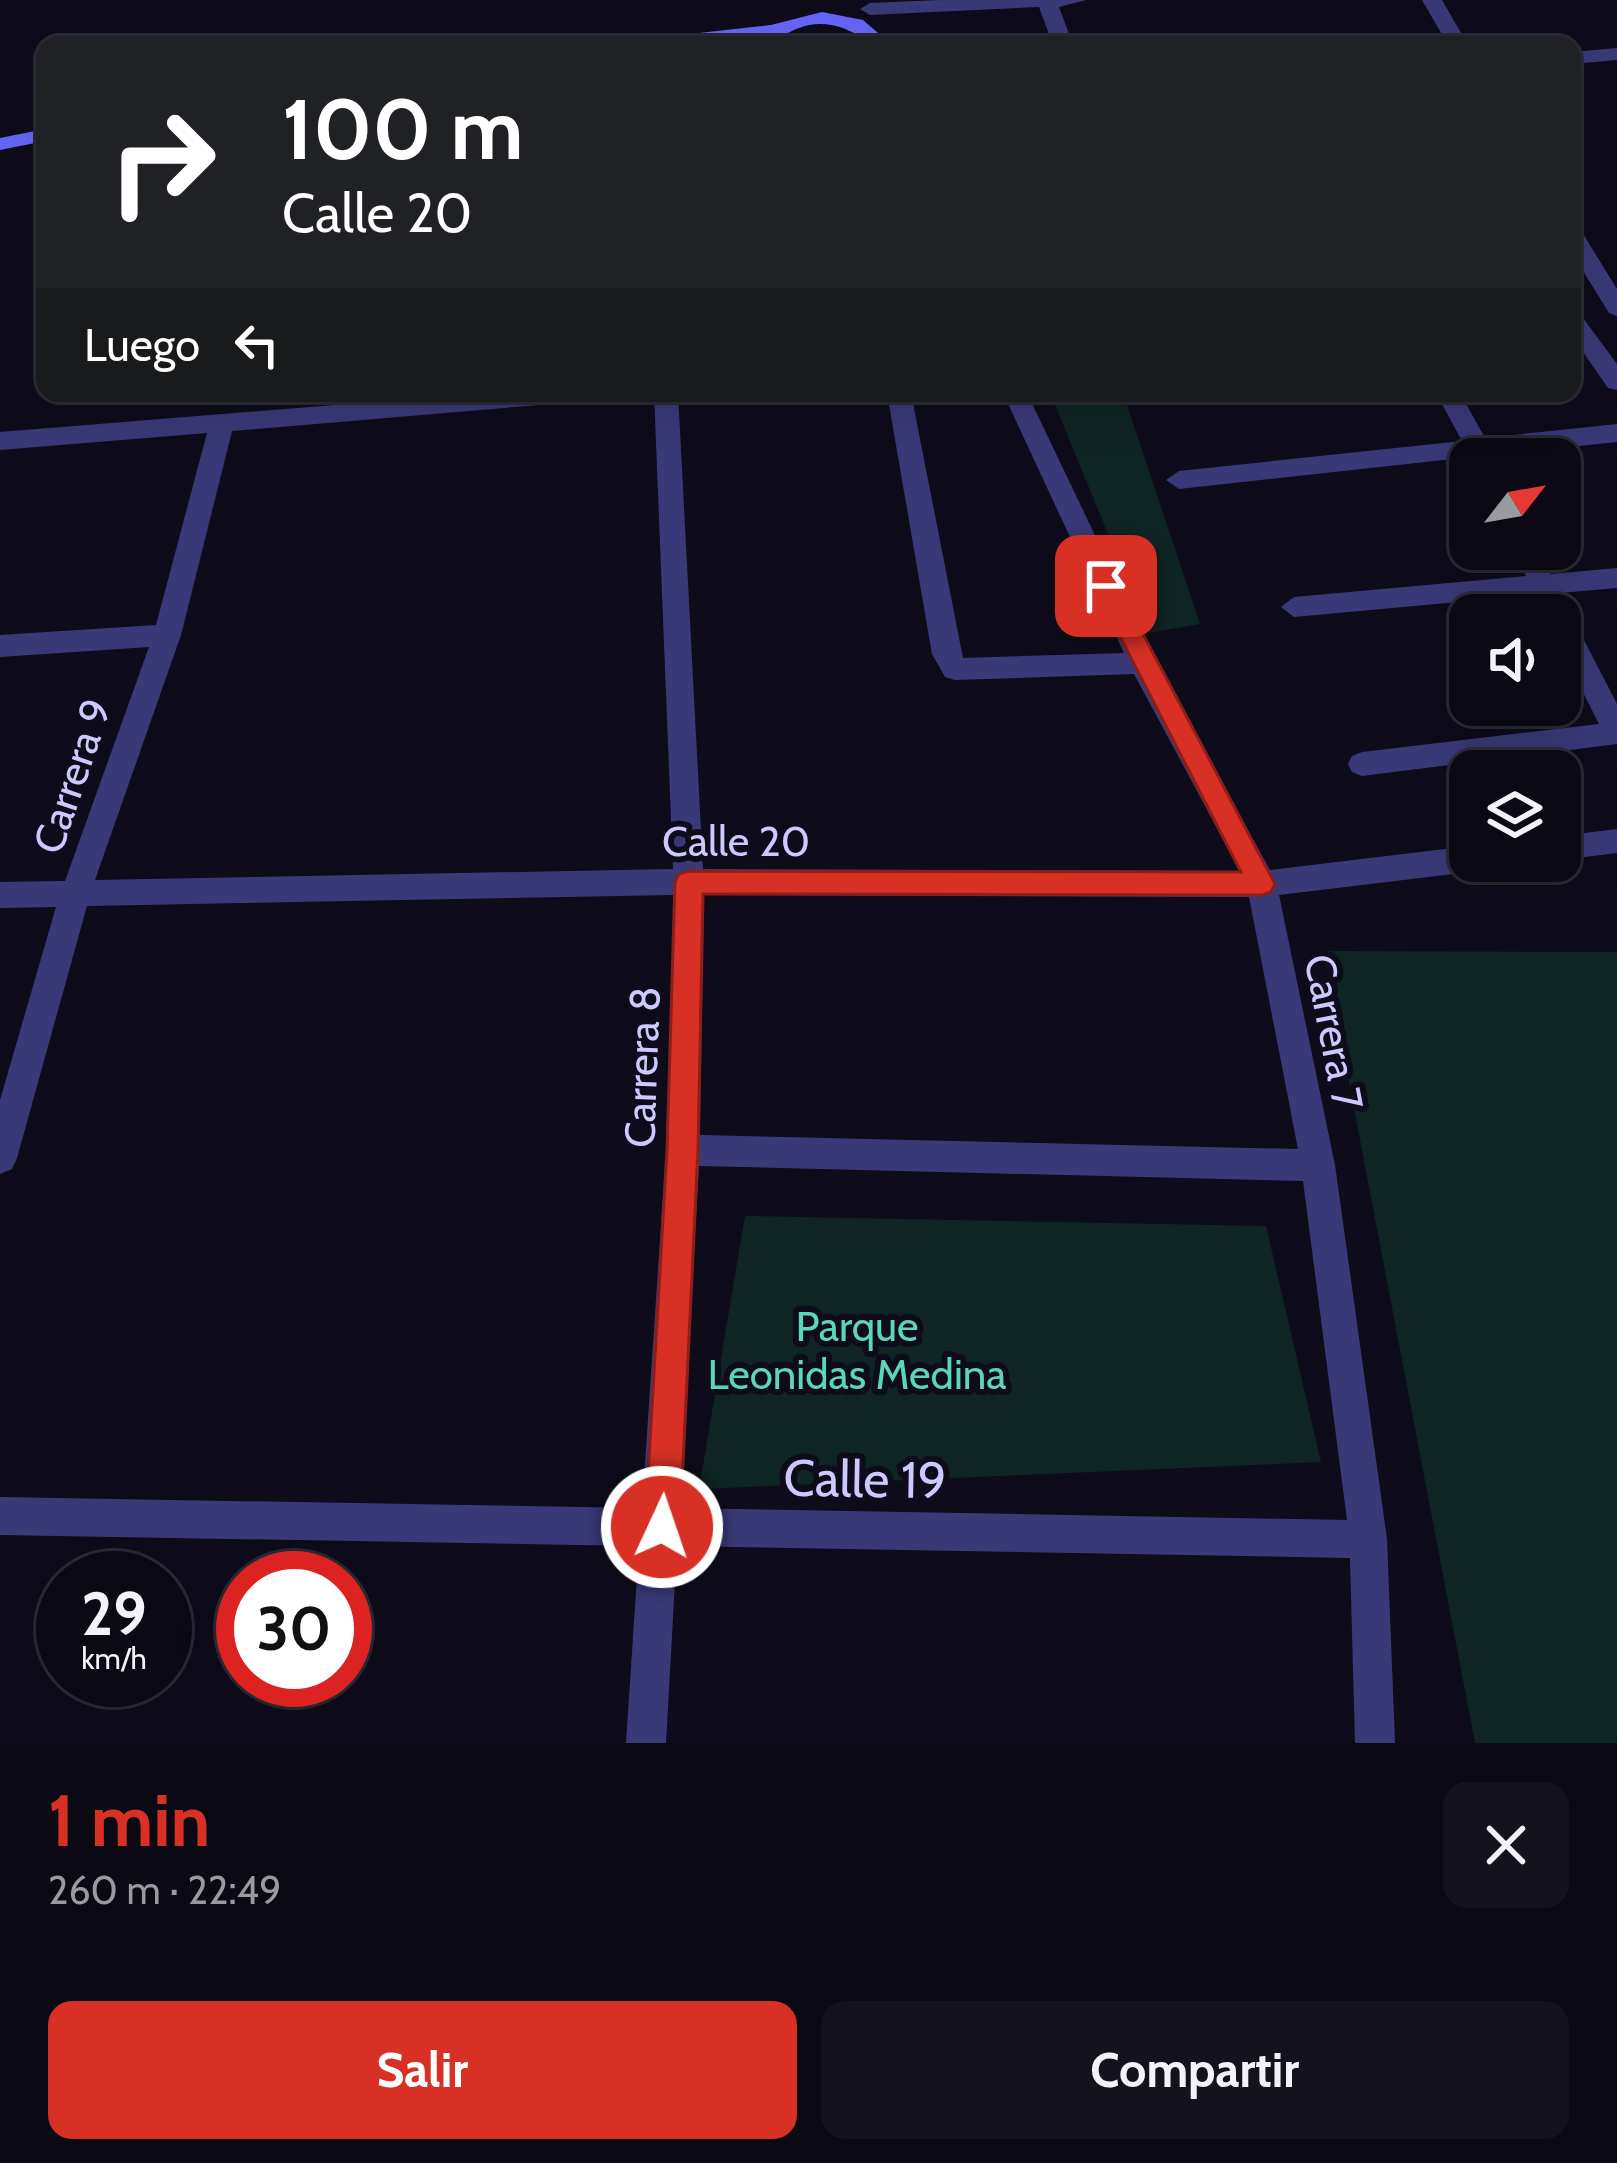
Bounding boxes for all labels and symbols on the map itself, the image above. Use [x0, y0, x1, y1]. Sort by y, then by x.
north arrow [1449, 438, 1581, 570]
pin [1055, 535, 1157, 637]
street label: Carrera 9 [21, 692, 123, 860]
street label: Calle 20 [662, 815, 810, 867]
street label: Carrera 7 [1293, 950, 1375, 1114]
street label: Carrera 8 [613, 985, 671, 1149]
park label: Parque Leonidas Medina [708, 1300, 1006, 1400]
street label: Calle 19 [783, 1447, 947, 1511]
position arrow [599, 1464, 725, 1590]
speed limit sign: 30 [216, 1551, 372, 1707]

